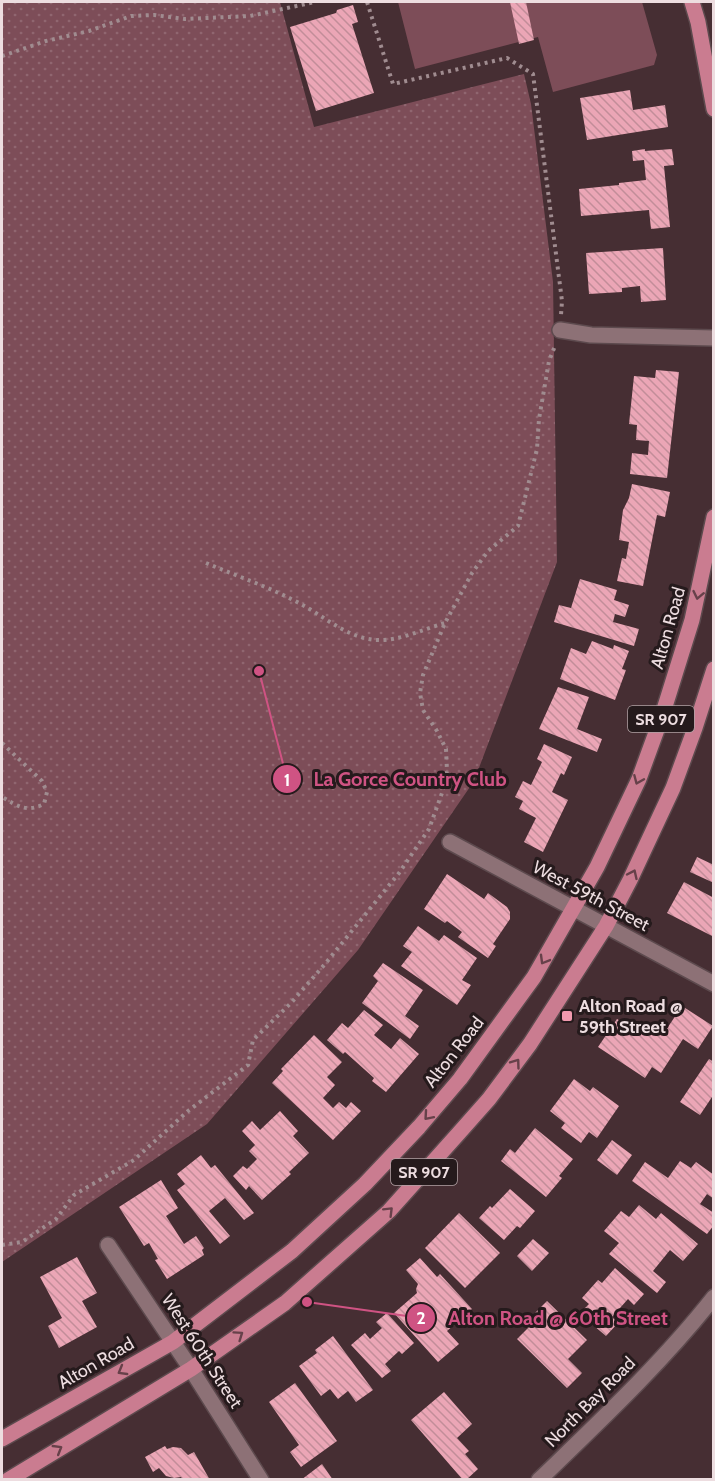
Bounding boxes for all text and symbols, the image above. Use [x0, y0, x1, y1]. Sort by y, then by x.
street label: Alton Road [646, 585, 690, 671]
one-way arrow [692, 590, 705, 600]
road number: SR 907 [628, 706, 694, 732]
callout: La Gorce Country Club [272, 760, 519, 798]
text: La Gorce Country Club [313, 767, 507, 791]
text: 1 [284, 769, 290, 791]
one-way arrow [633, 774, 645, 785]
street label: West 59th Street [529, 856, 653, 936]
one-way arrow [625, 870, 637, 881]
one-way arrow [540, 954, 551, 964]
place label: Alton Road @ 59th Street [579, 995, 683, 1038]
marker: Alton Road @ 59th Street [560, 1009, 574, 1023]
street label: Alton Road [419, 1012, 489, 1092]
one-way arrow [508, 1059, 519, 1070]
one-way arrow [424, 1109, 435, 1120]
road number: SR 907 [391, 1159, 457, 1185]
one-way arrow [381, 1207, 392, 1218]
street label: West 60th Street [157, 1290, 247, 1412]
callout: Alton Road @ 60th Street [406, 1299, 680, 1337]
text: Alton Road @ 60th Street [448, 1306, 668, 1330]
text: 2 [416, 1307, 426, 1329]
one-way arrow [232, 1331, 243, 1342]
street label: Alton Road [54, 1332, 138, 1394]
street label: North Bay Road [540, 1352, 640, 1452]
one-way arrow [118, 1363, 129, 1375]
one-way arrow [52, 1445, 62, 1457]

